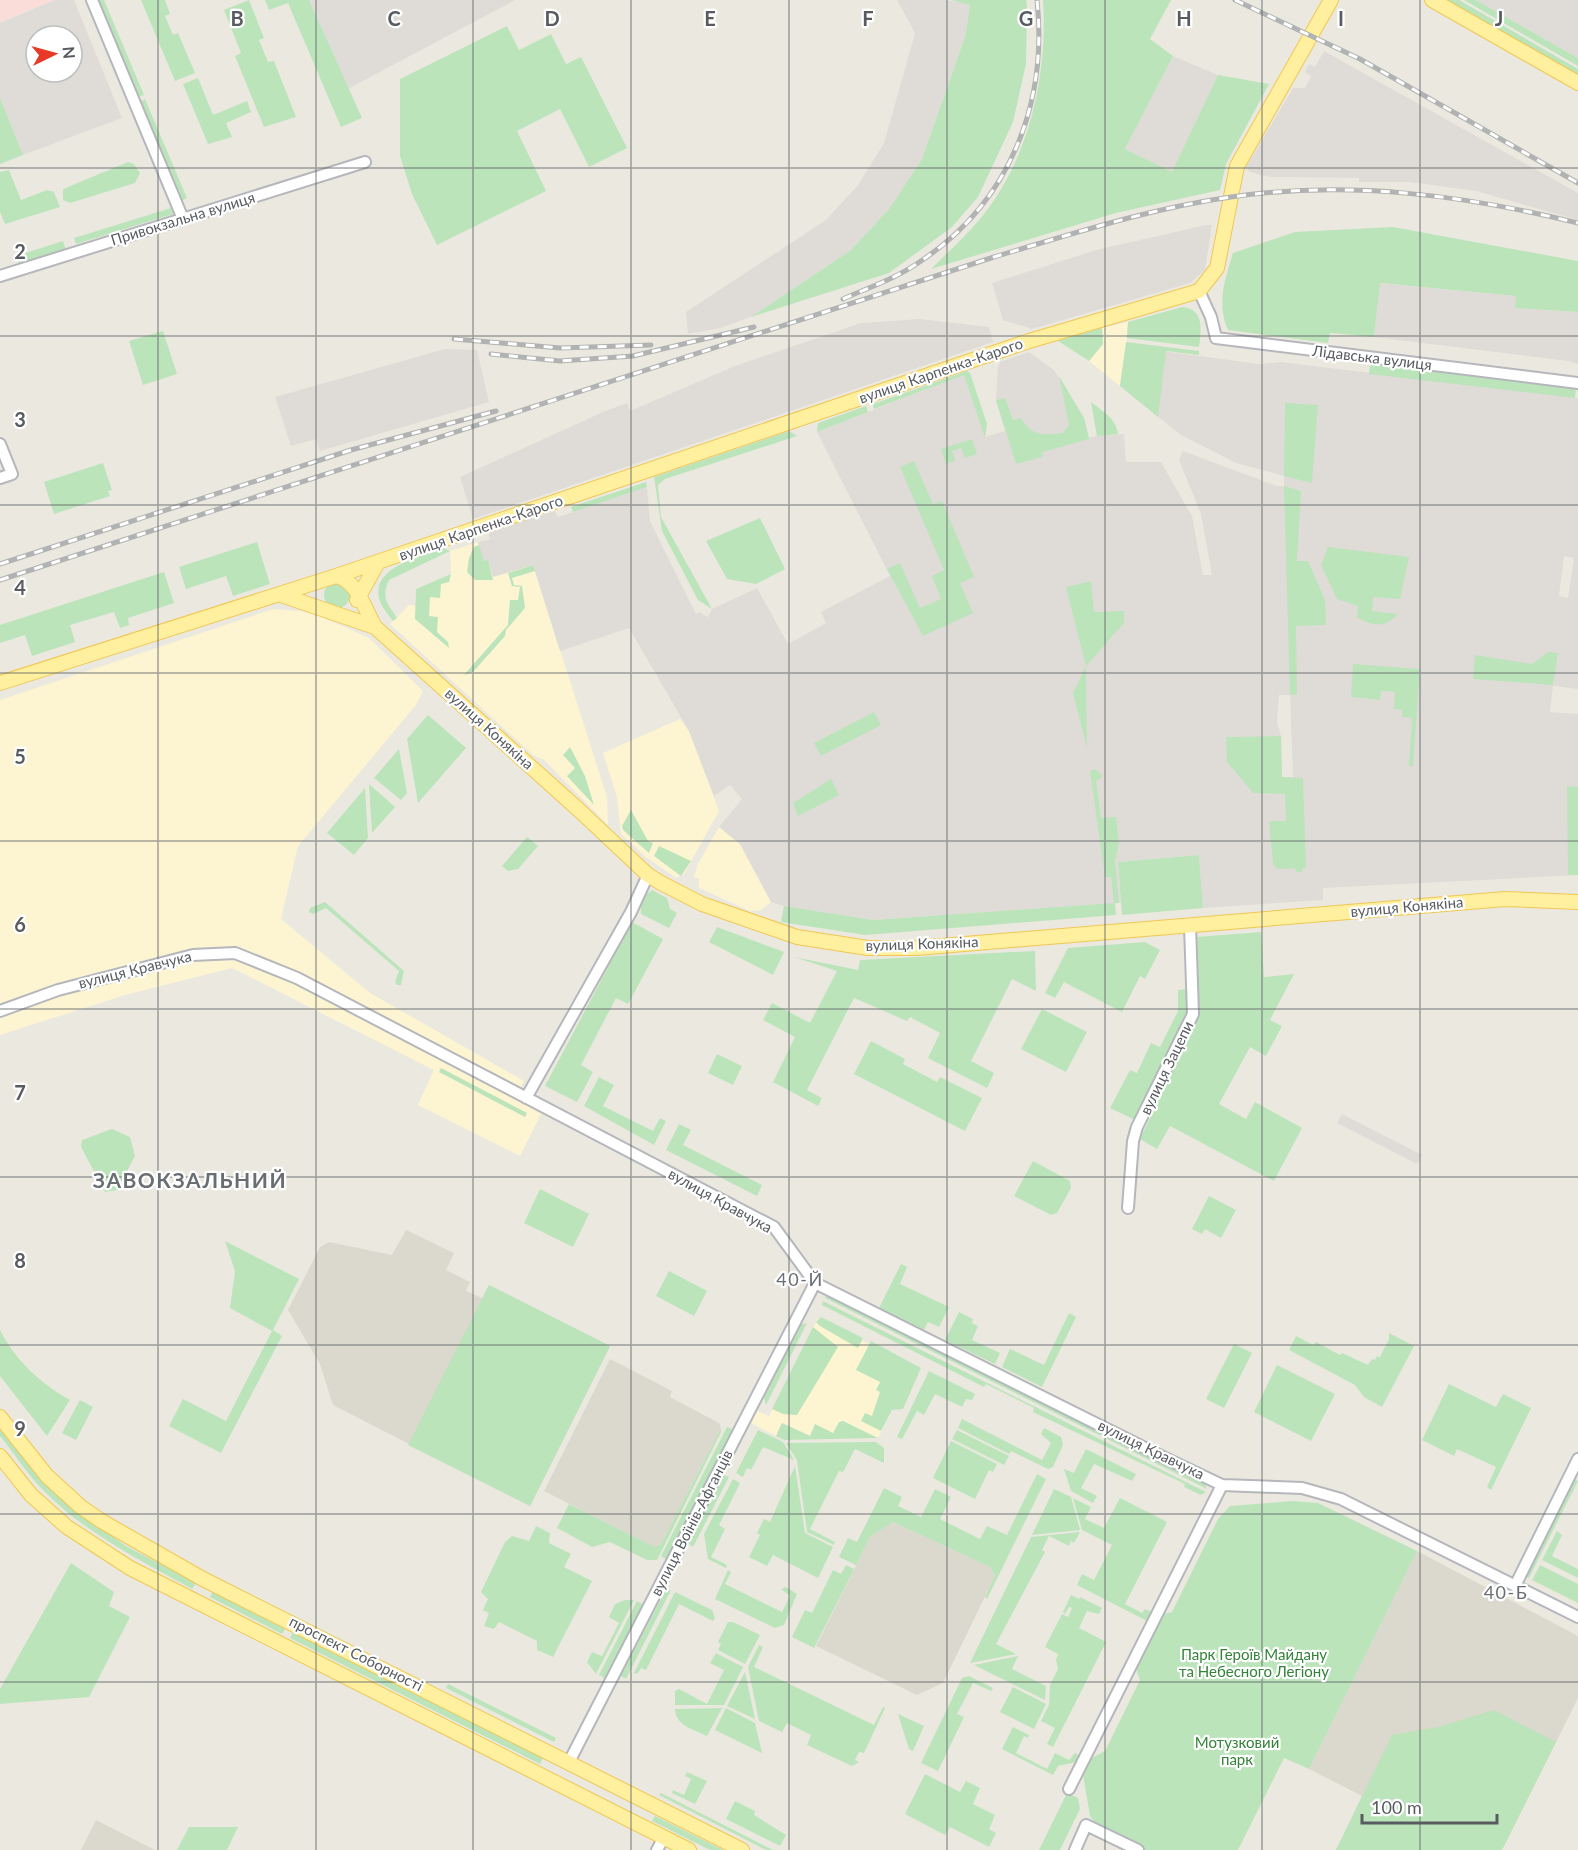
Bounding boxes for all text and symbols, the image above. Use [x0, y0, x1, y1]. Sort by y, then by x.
text: B [230, 6, 244, 30]
text: C [387, 6, 401, 30]
text: D [544, 6, 560, 30]
text: E [704, 6, 716, 30]
text: F [862, 6, 874, 30]
text: G [1019, 6, 1033, 30]
text: H [1176, 6, 1192, 30]
text: I [1338, 6, 1344, 30]
text: J [1495, 6, 1503, 30]
north arrow [24, 24, 84, 84]
text: N [59, 46, 79, 60]
street label: Привокзальна вулиця [108, 188, 257, 249]
text: 2 [14, 239, 26, 263]
street label: вулиця Карпенка-Карого [856, 334, 1025, 407]
street label: Лідавська вулиця [1310, 341, 1433, 373]
text: 3 [14, 407, 26, 431]
street label: вулиця Карпенка-Карого [396, 491, 565, 564]
text: 4 [14, 575, 26, 599]
street label: вулиця Конякіна [442, 684, 538, 773]
text: 5 [14, 744, 26, 768]
street label: вулиця Конякіна [1350, 892, 1464, 920]
text: 6 [14, 912, 26, 936]
street label: вулиця Конякіна [865, 932, 979, 954]
street label: вулиця Кравчука [76, 946, 193, 992]
street label: вулиця Зацепи [1136, 1018, 1197, 1117]
text: 7 [14, 1080, 26, 1104]
street label: вулиця Кравчука [665, 1164, 776, 1236]
district label: ЗАВОКЗАЛЬНИЙ [93, 1167, 287, 1192]
text: 8 [14, 1248, 26, 1272]
district label: 40-Й [776, 1268, 824, 1290]
text: 9 [14, 1416, 26, 1440]
street label: вулиця Кравчука [1095, 1416, 1207, 1483]
street label: вулиця Воїнів-Афганців [646, 1447, 736, 1599]
district label: 40-Б [1484, 1581, 1528, 1603]
street label: проспект Соборності [287, 1612, 426, 1695]
park label: Парк Героїв Майдану та Небесного Легіону [1179, 1645, 1329, 1680]
park label: Мотузковий парк [1195, 1733, 1279, 1768]
scale bar [1362, 1787, 1497, 1825]
text: 100 m [1371, 1796, 1422, 1818]

